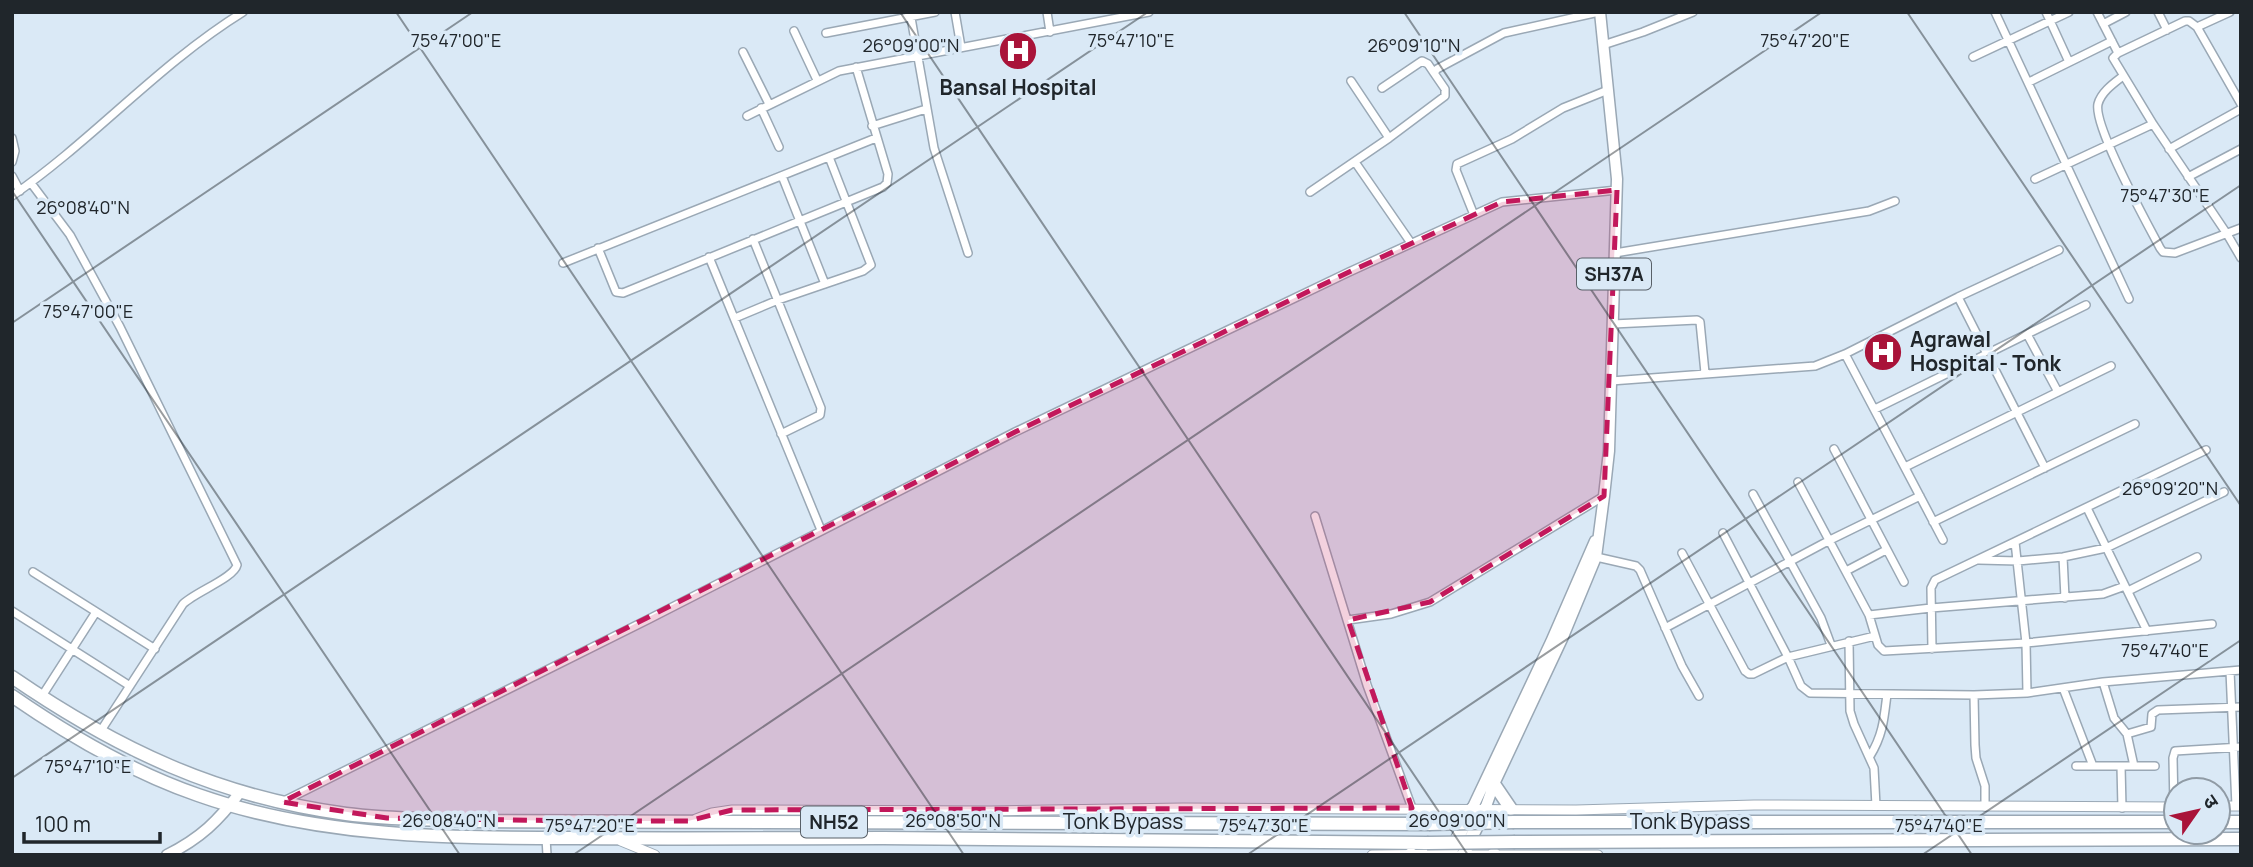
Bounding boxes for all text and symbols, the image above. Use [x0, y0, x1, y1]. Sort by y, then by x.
text: 75°47'00"E [411, 28, 501, 52]
text: 75°47'10"E [1088, 28, 1174, 52]
text: 75°47'20"E [1760, 28, 1850, 52]
hospital icon: Bansal Hospital [997, 30, 1039, 72]
text: 26°09'00"N [863, 33, 959, 57]
text: 26°09'10"N [1368, 33, 1460, 57]
place label: Bansal Hospital [939, 73, 1097, 101]
text: 75°47'30"E [2120, 183, 2210, 207]
text: 26°08'40"N [36, 195, 130, 219]
road number: SH37A [1577, 258, 1651, 290]
text: 75°47'00"E [43, 299, 133, 323]
place label: Agrawal Hospital - Tonk [1910, 325, 2062, 377]
hospital icon: Agrawal Hospital - Tonk [1862, 331, 1904, 373]
text: 26°09'20"N [2122, 476, 2218, 500]
text: 75°47'40"E [2121, 638, 2209, 662]
text: 75°47'10"E [45, 754, 131, 778]
north arrow [2162, 776, 2232, 846]
text: उ [2197, 790, 2225, 814]
scale bar [24, 800, 161, 844]
road number: NH52 [801, 806, 867, 838]
street label: Tonk Bypass [1063, 807, 1183, 835]
street label: Tonk Bypass [1630, 807, 1750, 835]
text: 26°08'40"N [402, 808, 496, 832]
text: 26°08'50"N [905, 808, 1001, 832]
text: 26°09'00"N [1409, 808, 1505, 832]
text: 100 m [35, 810, 91, 838]
text: 75°47'20"E [545, 813, 635, 837]
text: 75°47'30"E [1219, 813, 1309, 837]
text: 75°47'40"E [1895, 813, 1983, 837]

